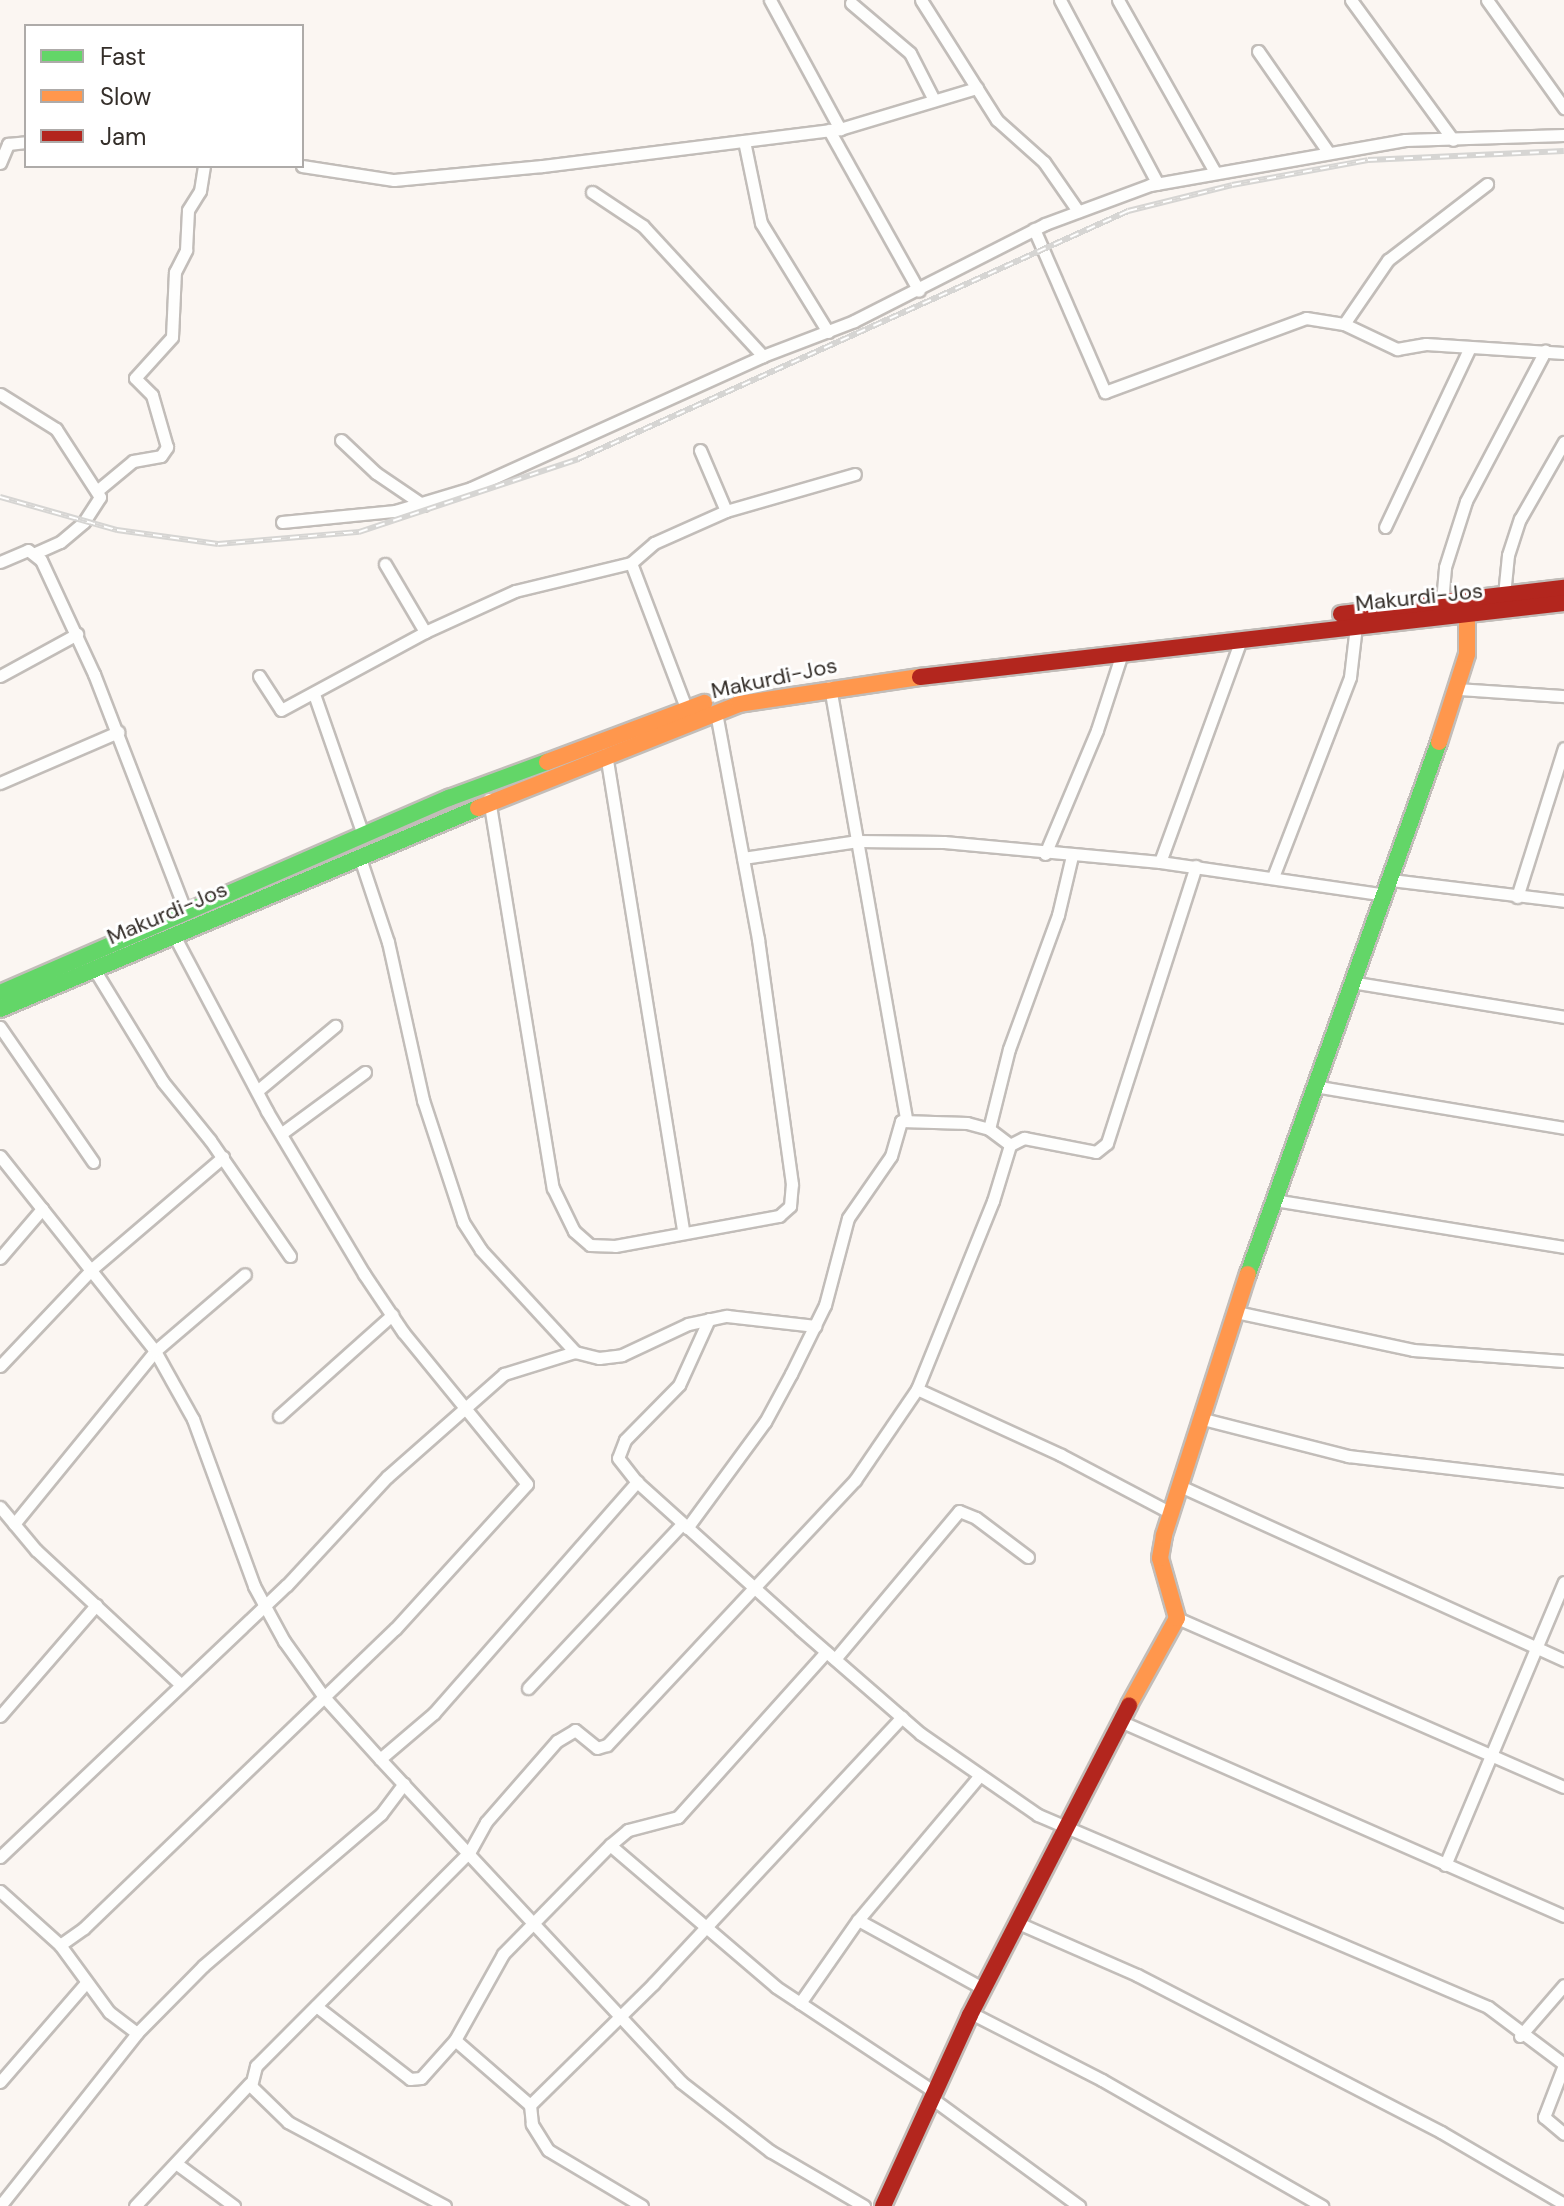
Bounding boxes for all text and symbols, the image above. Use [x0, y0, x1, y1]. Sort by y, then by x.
legend [24, 24, 304, 168]
text: Fast [100, 41, 146, 72]
text: Slow [100, 81, 151, 112]
text: Jam [100, 121, 146, 152]
street label: Makurdi-Jos [1354, 577, 1484, 617]
street label: Makurdi-Jos [709, 652, 839, 704]
street label: Makurdi-Jos [103, 876, 231, 950]

